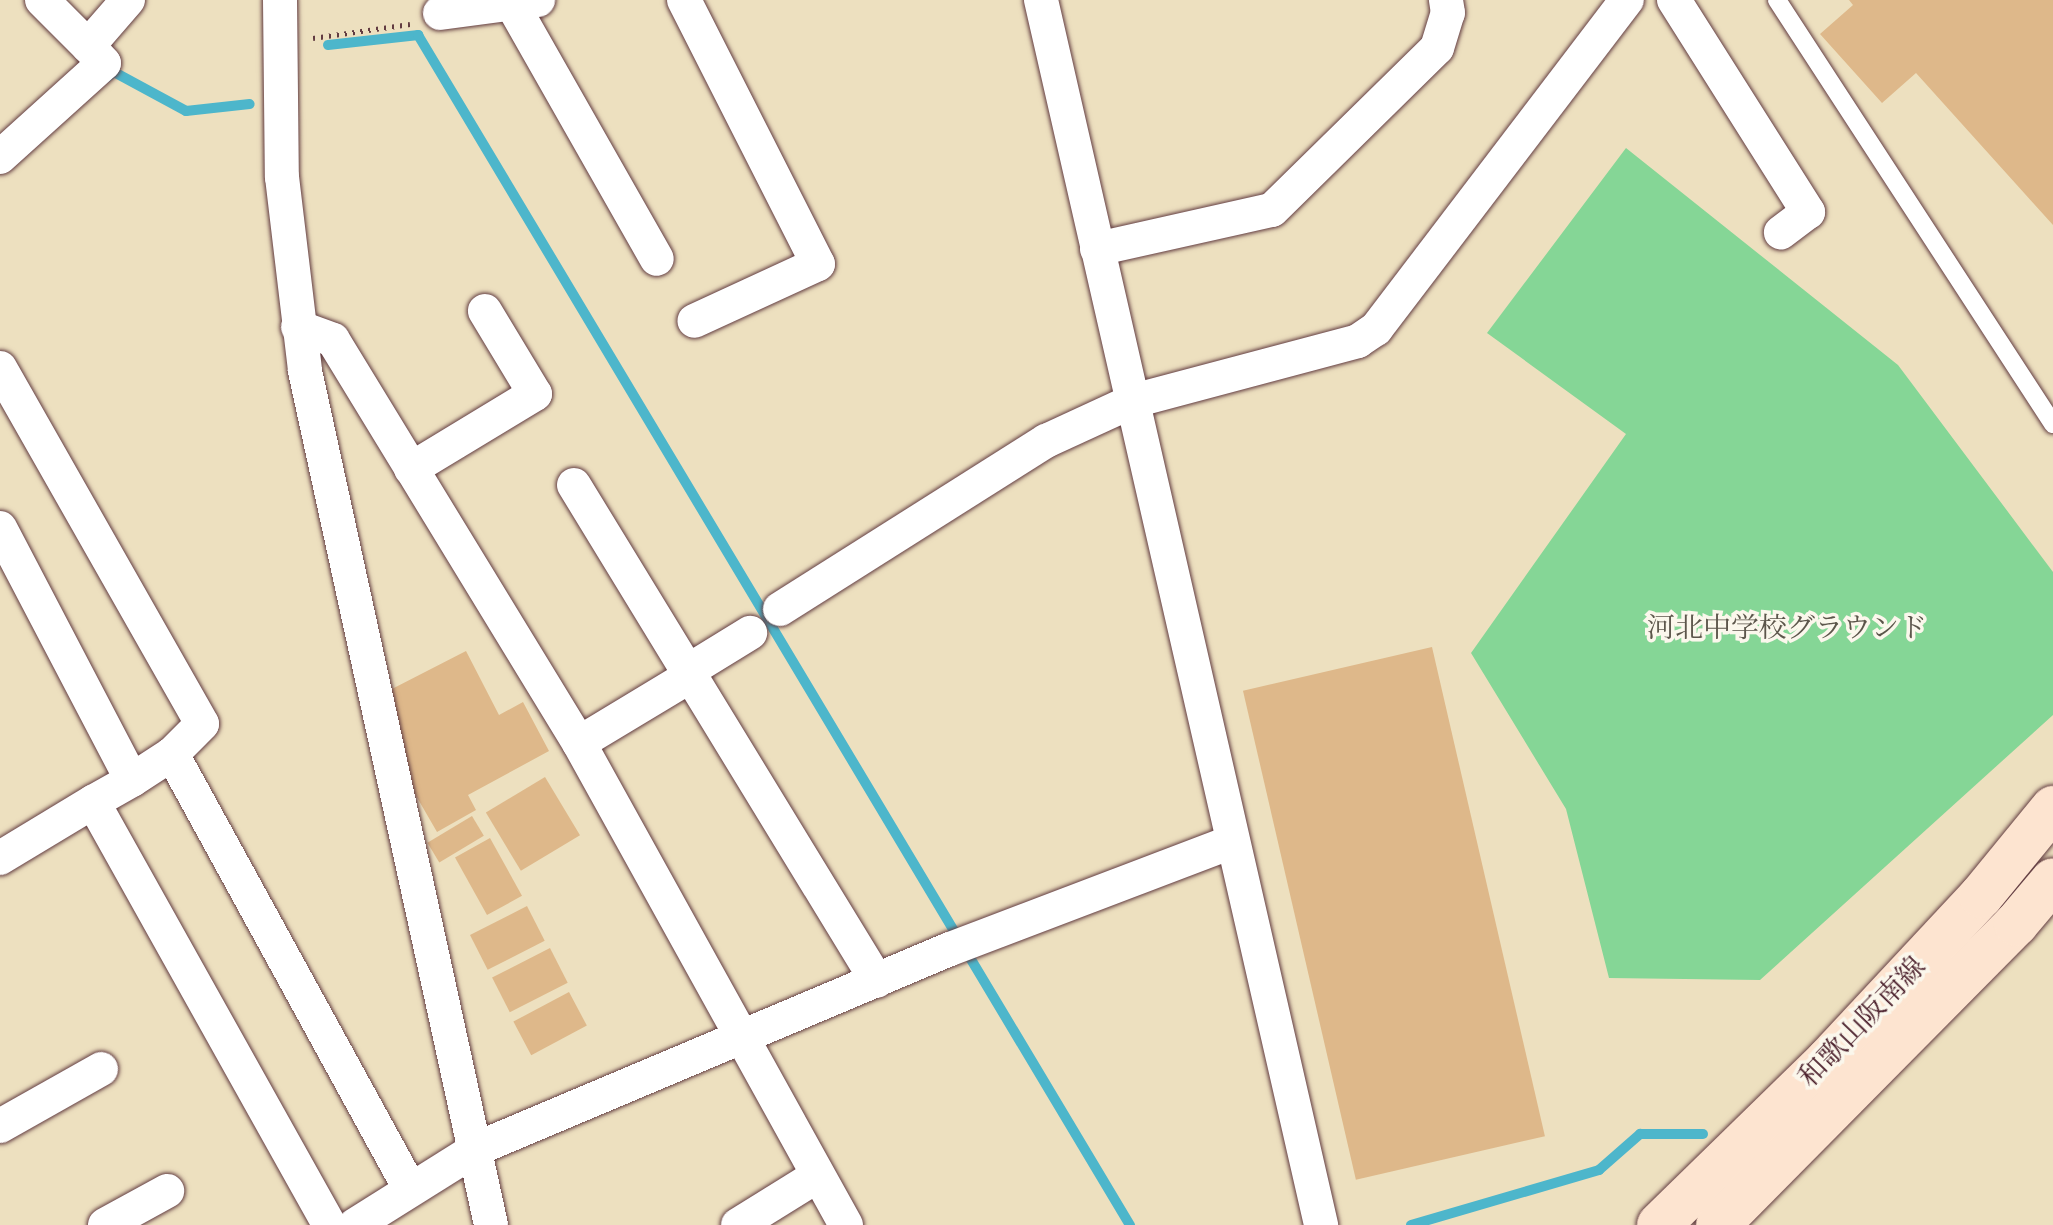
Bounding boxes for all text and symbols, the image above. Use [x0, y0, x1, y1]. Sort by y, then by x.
park label: 河北中学校グラウンド [1647, 611, 1927, 645]
street label: 和歌山阪南線 [1792, 950, 1932, 1094]

